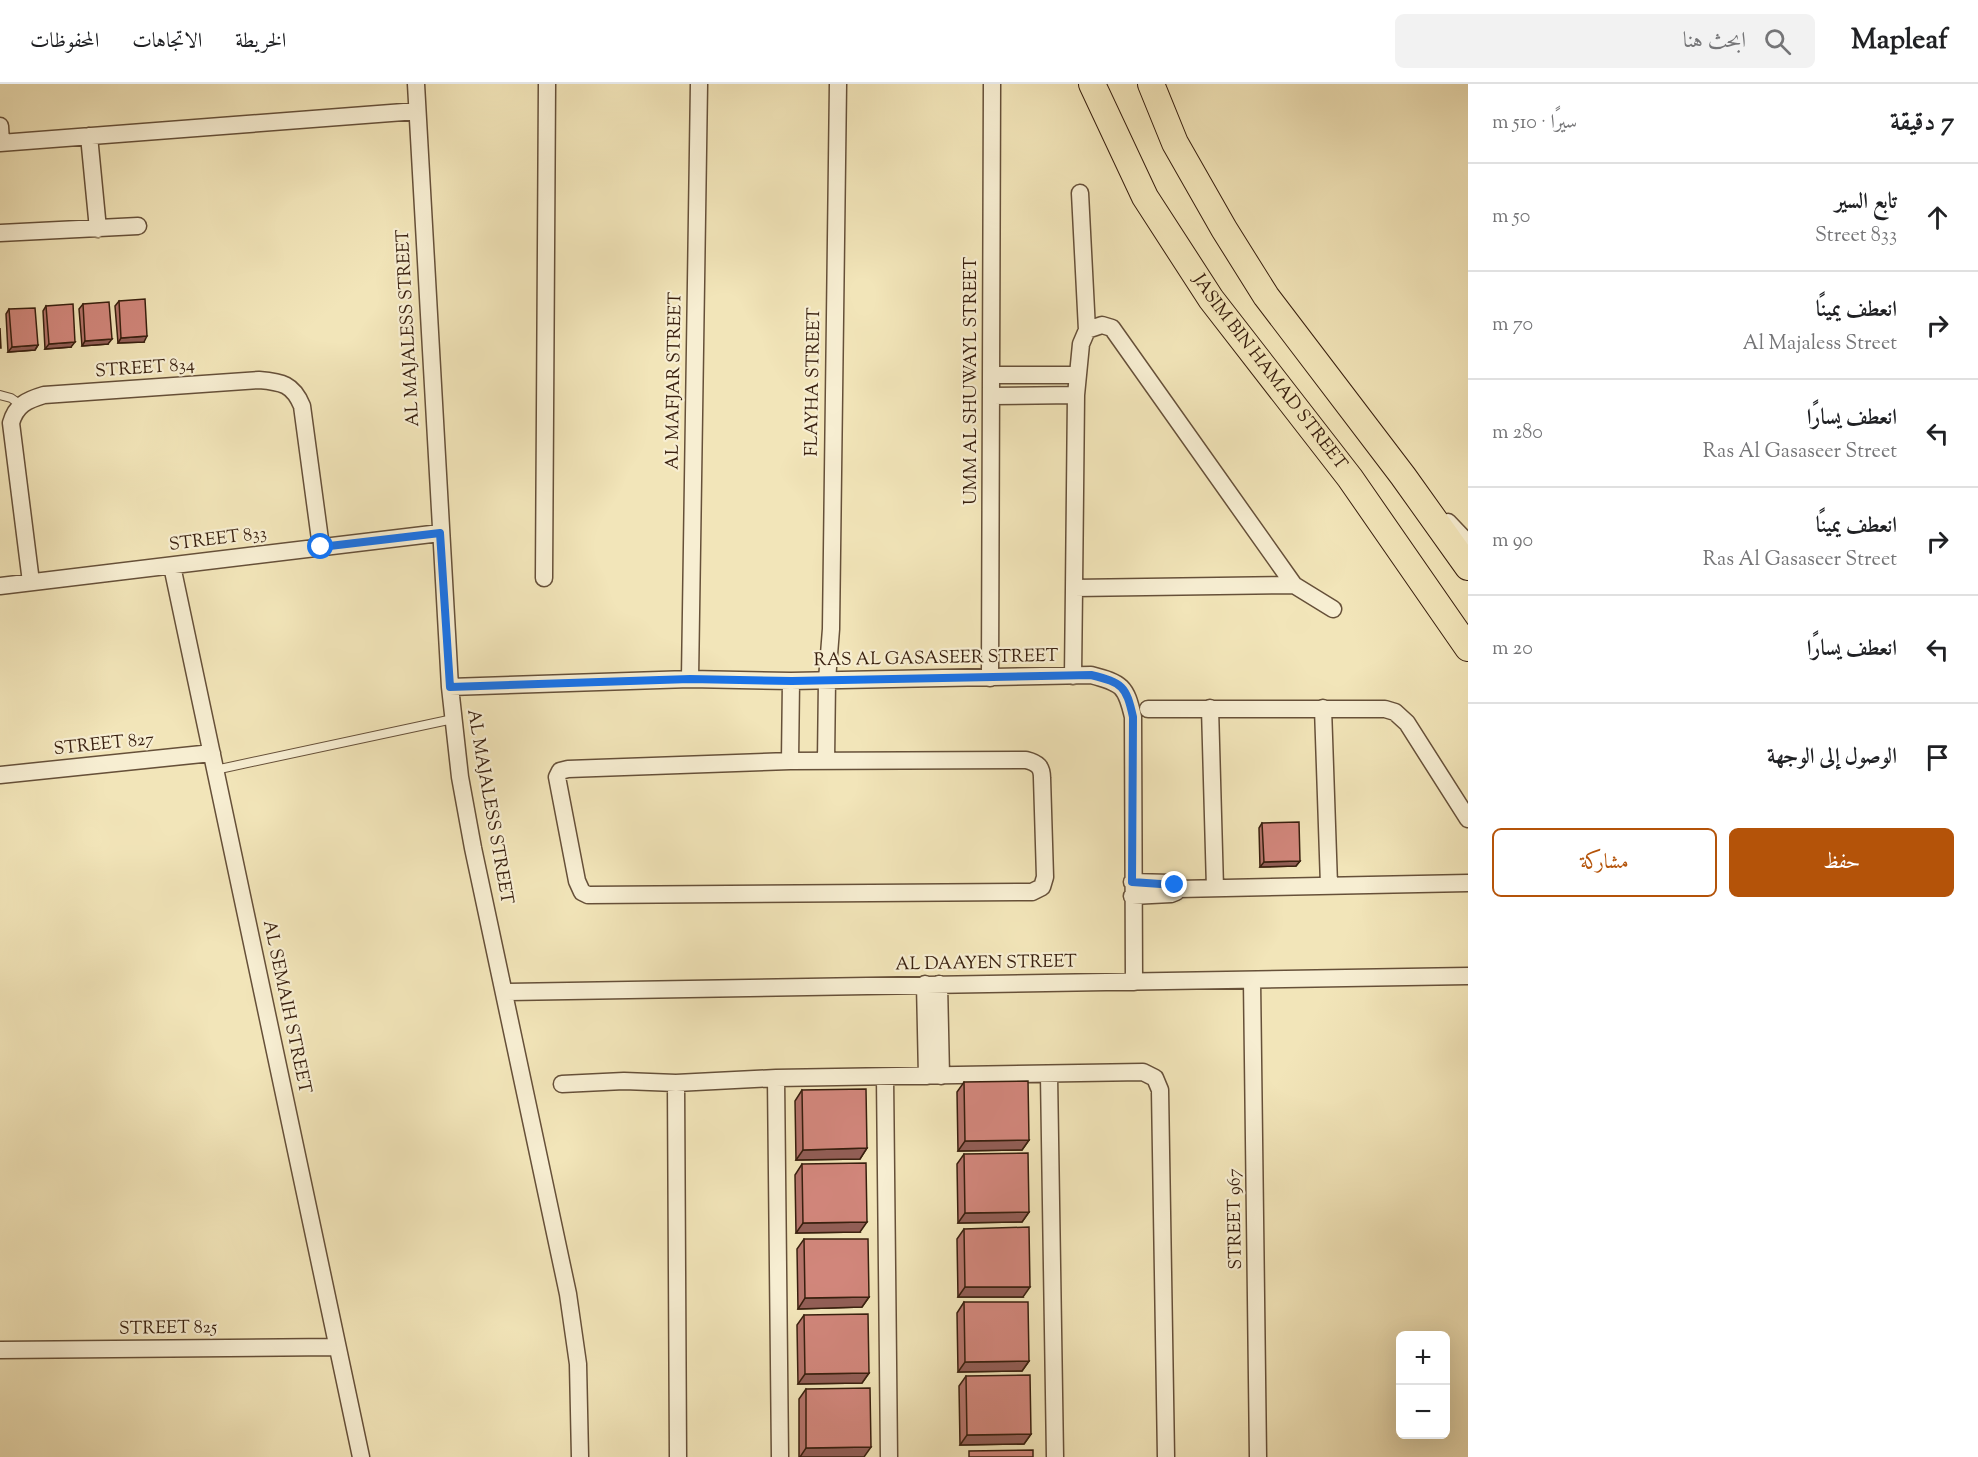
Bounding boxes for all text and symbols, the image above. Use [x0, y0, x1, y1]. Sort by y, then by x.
search box [1395, 14, 1815, 68]
text: Mapleaf [1851, 21, 1948, 61]
icon: search [1761, 25, 1794, 58]
text: ابحث هنا [1683, 26, 1746, 58]
text: المحفوظات [30, 27, 99, 57]
text: الاتجاهات [132, 27, 202, 57]
text: الخريطة [235, 27, 286, 57]
text: 7 دقيقة [1890, 105, 1954, 142]
text: سيرًا · 510 m [1492, 109, 1577, 138]
text: تابع السير [1835, 187, 1897, 219]
icon: ahead [1921, 201, 1954, 234]
text: 50 m [1492, 203, 1530, 232]
text: Street 833 [1815, 222, 1897, 251]
street label: AL MAJALESS STREET [391, 228, 427, 427]
street label: UMM AL SHUWAYL STREET [959, 257, 985, 505]
street label: JASIM BIN HAMAD STREET [1185, 269, 1353, 476]
street label: AL MAFJAR STREET [660, 292, 690, 470]
text: انعطف يمينًا [1816, 295, 1897, 327]
street label: FLAYHA STREET [800, 307, 828, 457]
icon: right [1921, 309, 1954, 342]
text: 70 m [1492, 311, 1533, 340]
text: Al Majaless Street [1742, 330, 1897, 359]
street label: STREET 834 [94, 353, 196, 385]
text: انعطف يسارًا [1807, 403, 1897, 435]
icon: left [1921, 417, 1954, 450]
text: 280 m [1492, 419, 1543, 448]
text: Ras Al Gasaseer Street [1703, 438, 1897, 467]
text: انعطف يمينًا [1816, 511, 1897, 543]
street label: STREET 833 [168, 521, 268, 559]
icon: right [1921, 525, 1954, 558]
text: 90 m [1492, 527, 1533, 556]
route start [307, 533, 333, 559]
text: Ras Al Gasaseer Street [1703, 546, 1897, 575]
icon: left [1921, 633, 1954, 666]
text: انعطف يسارًا [1807, 634, 1897, 666]
text: 20 m [1492, 635, 1533, 664]
street label: RAS AL GASASEER STREET [813, 644, 1059, 674]
street label: AL MAJALESS STREET [459, 707, 519, 907]
street label: STREET 827 [53, 727, 155, 763]
icon: arrive [1921, 741, 1954, 774]
text: الوصول إلى الوجهة [1767, 742, 1897, 774]
button: مشاركة [1492, 828, 1717, 897]
button: حفظ [1729, 828, 1954, 897]
route end [1161, 871, 1187, 897]
street label: AL SEMAIH STREET [255, 918, 317, 1096]
street label: AL DAAYEN STREET [895, 949, 1077, 979]
street label: STREET 967 [1222, 1168, 1250, 1270]
street label: STREET 825 [119, 1315, 217, 1343]
map controls [1396, 1331, 1450, 1439]
button: + [1396, 1331, 1450, 1385]
button: − [1396, 1385, 1450, 1439]

